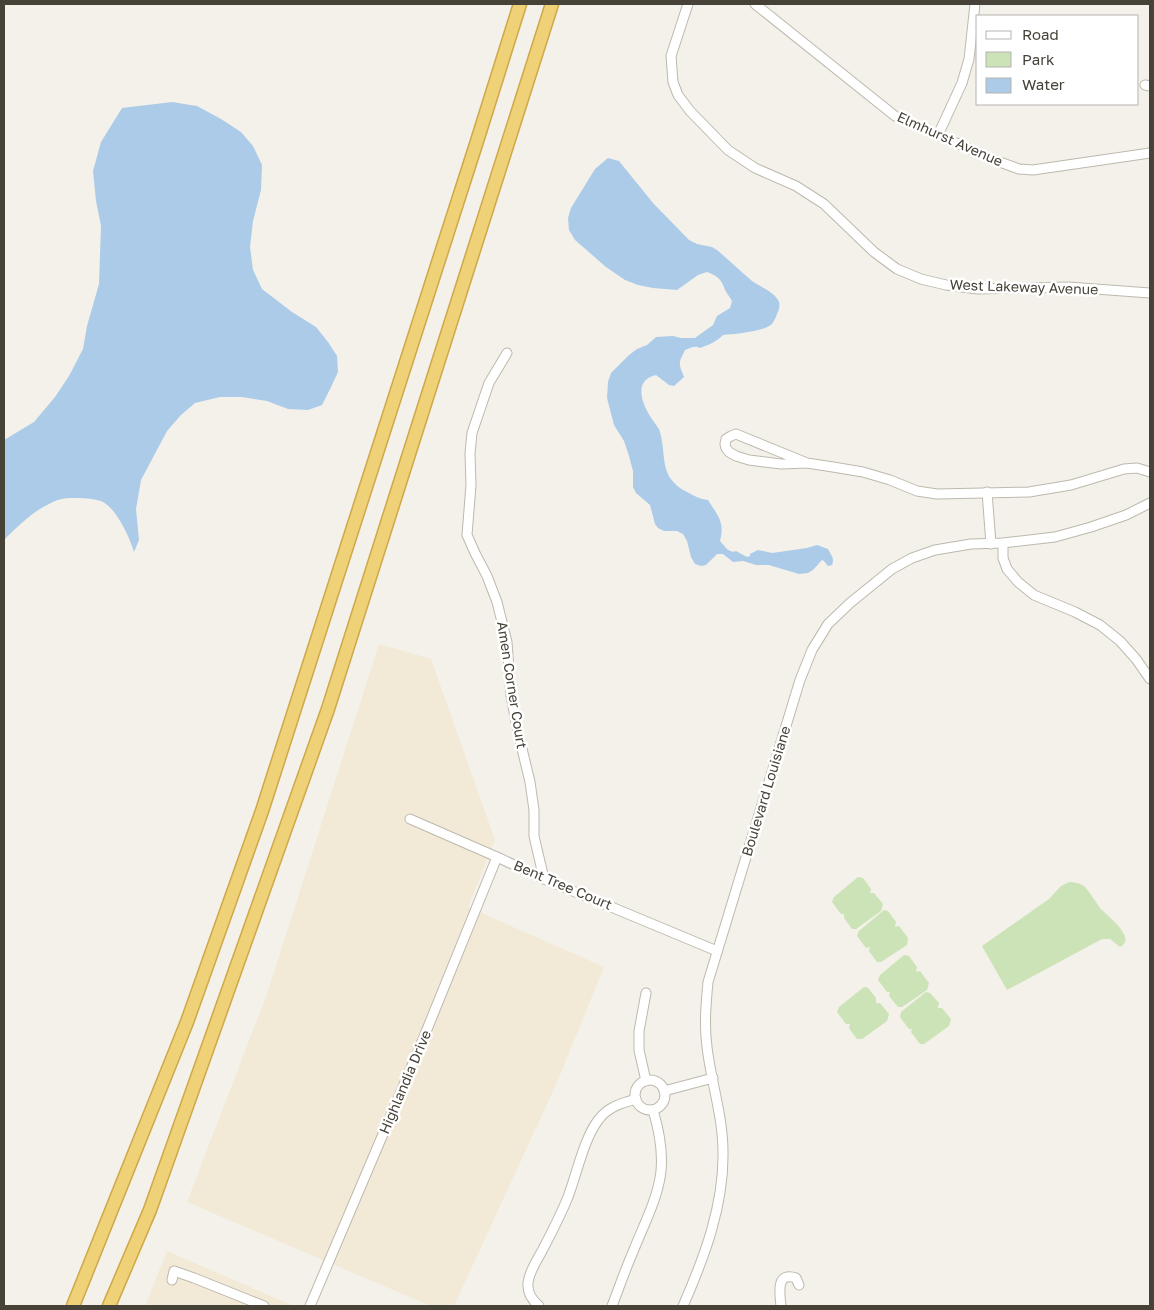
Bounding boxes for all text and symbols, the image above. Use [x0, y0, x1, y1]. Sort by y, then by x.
legend [976, 15, 1139, 105]
text: Road [1022, 25, 1059, 43]
text: Park [1022, 50, 1055, 68]
text: Water [1022, 75, 1065, 93]
street label: Elmhurst Avenue [895, 108, 1006, 169]
street label: West Lakeway Avenue [949, 275, 1099, 298]
street label: Amen Corner Court [494, 620, 531, 750]
street label: Boulevard Louisiane [738, 724, 793, 858]
street label: Bent Tree Court [511, 856, 615, 913]
street label: Highlandia Drive [375, 1027, 434, 1136]

